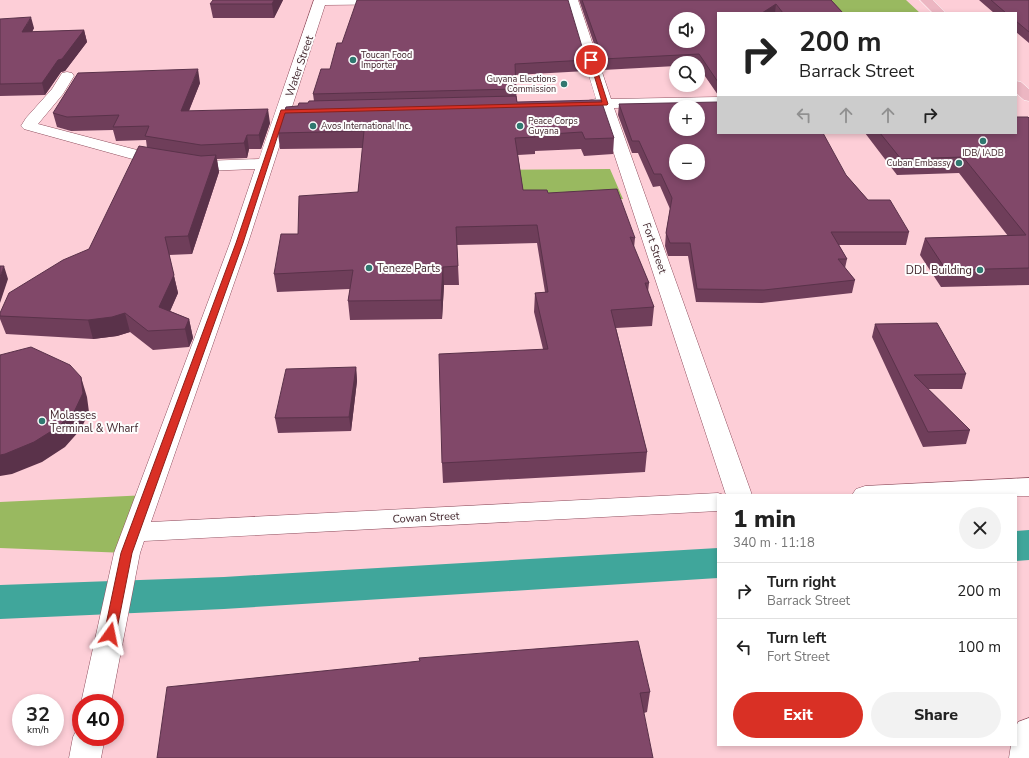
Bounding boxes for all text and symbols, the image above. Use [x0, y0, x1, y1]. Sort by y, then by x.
map controls [669, 12, 705, 180]
button: sound [669, 12, 705, 48]
text: 200 m [799, 23, 882, 61]
icon: right [733, 28, 785, 80]
street label: Water Street [282, 33, 317, 99]
pin [574, 43, 608, 77]
place label: Toucan Food Importer [361, 49, 412, 71]
icon: arrive [580, 49, 602, 71]
marker: Toucan Food Importer [348, 55, 358, 65]
button: search [669, 56, 705, 92]
text: Barrack Street [799, 59, 914, 83]
place label: Guyana Elections Commission [486, 73, 556, 95]
marker: Guyana Elections Commission [559, 79, 569, 89]
button: + [669, 100, 705, 136]
icon: left [793, 104, 815, 126]
icon: ahead [835, 104, 857, 126]
icon: ahead [877, 104, 899, 126]
icon: right [919, 104, 941, 126]
place label: Peace Corps Guyana [528, 115, 578, 137]
place label: Avos International Inc. [321, 120, 411, 132]
marker: Avos International Inc. [308, 121, 318, 131]
marker: Peace Corps Guyana [515, 121, 525, 131]
marker: IDB/ IADB [978, 136, 988, 146]
button: − [669, 144, 705, 180]
place label: IDB/ IADB [962, 147, 1004, 159]
place label: Cuban Embassy [886, 157, 951, 169]
marker: Cuban Embassy [954, 158, 964, 168]
street label: Fort Street [639, 221, 670, 276]
place label: Teneze Parts [377, 261, 440, 276]
marker: Teneze Parts [364, 263, 374, 273]
place label: DDL Building [906, 263, 972, 278]
marker: DDL Building [975, 265, 985, 275]
place label: Molasses Terminal & Wharf [50, 408, 139, 436]
marker: Molasses Terminal & Wharf [37, 416, 47, 426]
text: 1 min [733, 503, 796, 535]
button: close [959, 507, 1001, 549]
street label: Cowan Street [392, 508, 460, 527]
text: 340 m · 11:18 [733, 534, 815, 552]
text: Turn right [767, 572, 836, 592]
icon: right [733, 580, 755, 602]
text: 200 m [957, 581, 1001, 601]
text: Barrack Street [767, 592, 850, 610]
position arrow [89, 613, 131, 655]
text: Turn left [767, 628, 826, 648]
icon: left [733, 636, 755, 658]
text: 100 m [957, 637, 1001, 657]
text: Fort Street [767, 648, 829, 666]
button: Exit [733, 692, 863, 738]
button: Share [871, 692, 1001, 738]
speed limit sign: 40 [72, 694, 124, 746]
text: 32 [26, 701, 50, 728]
text: km/h [27, 723, 49, 737]

